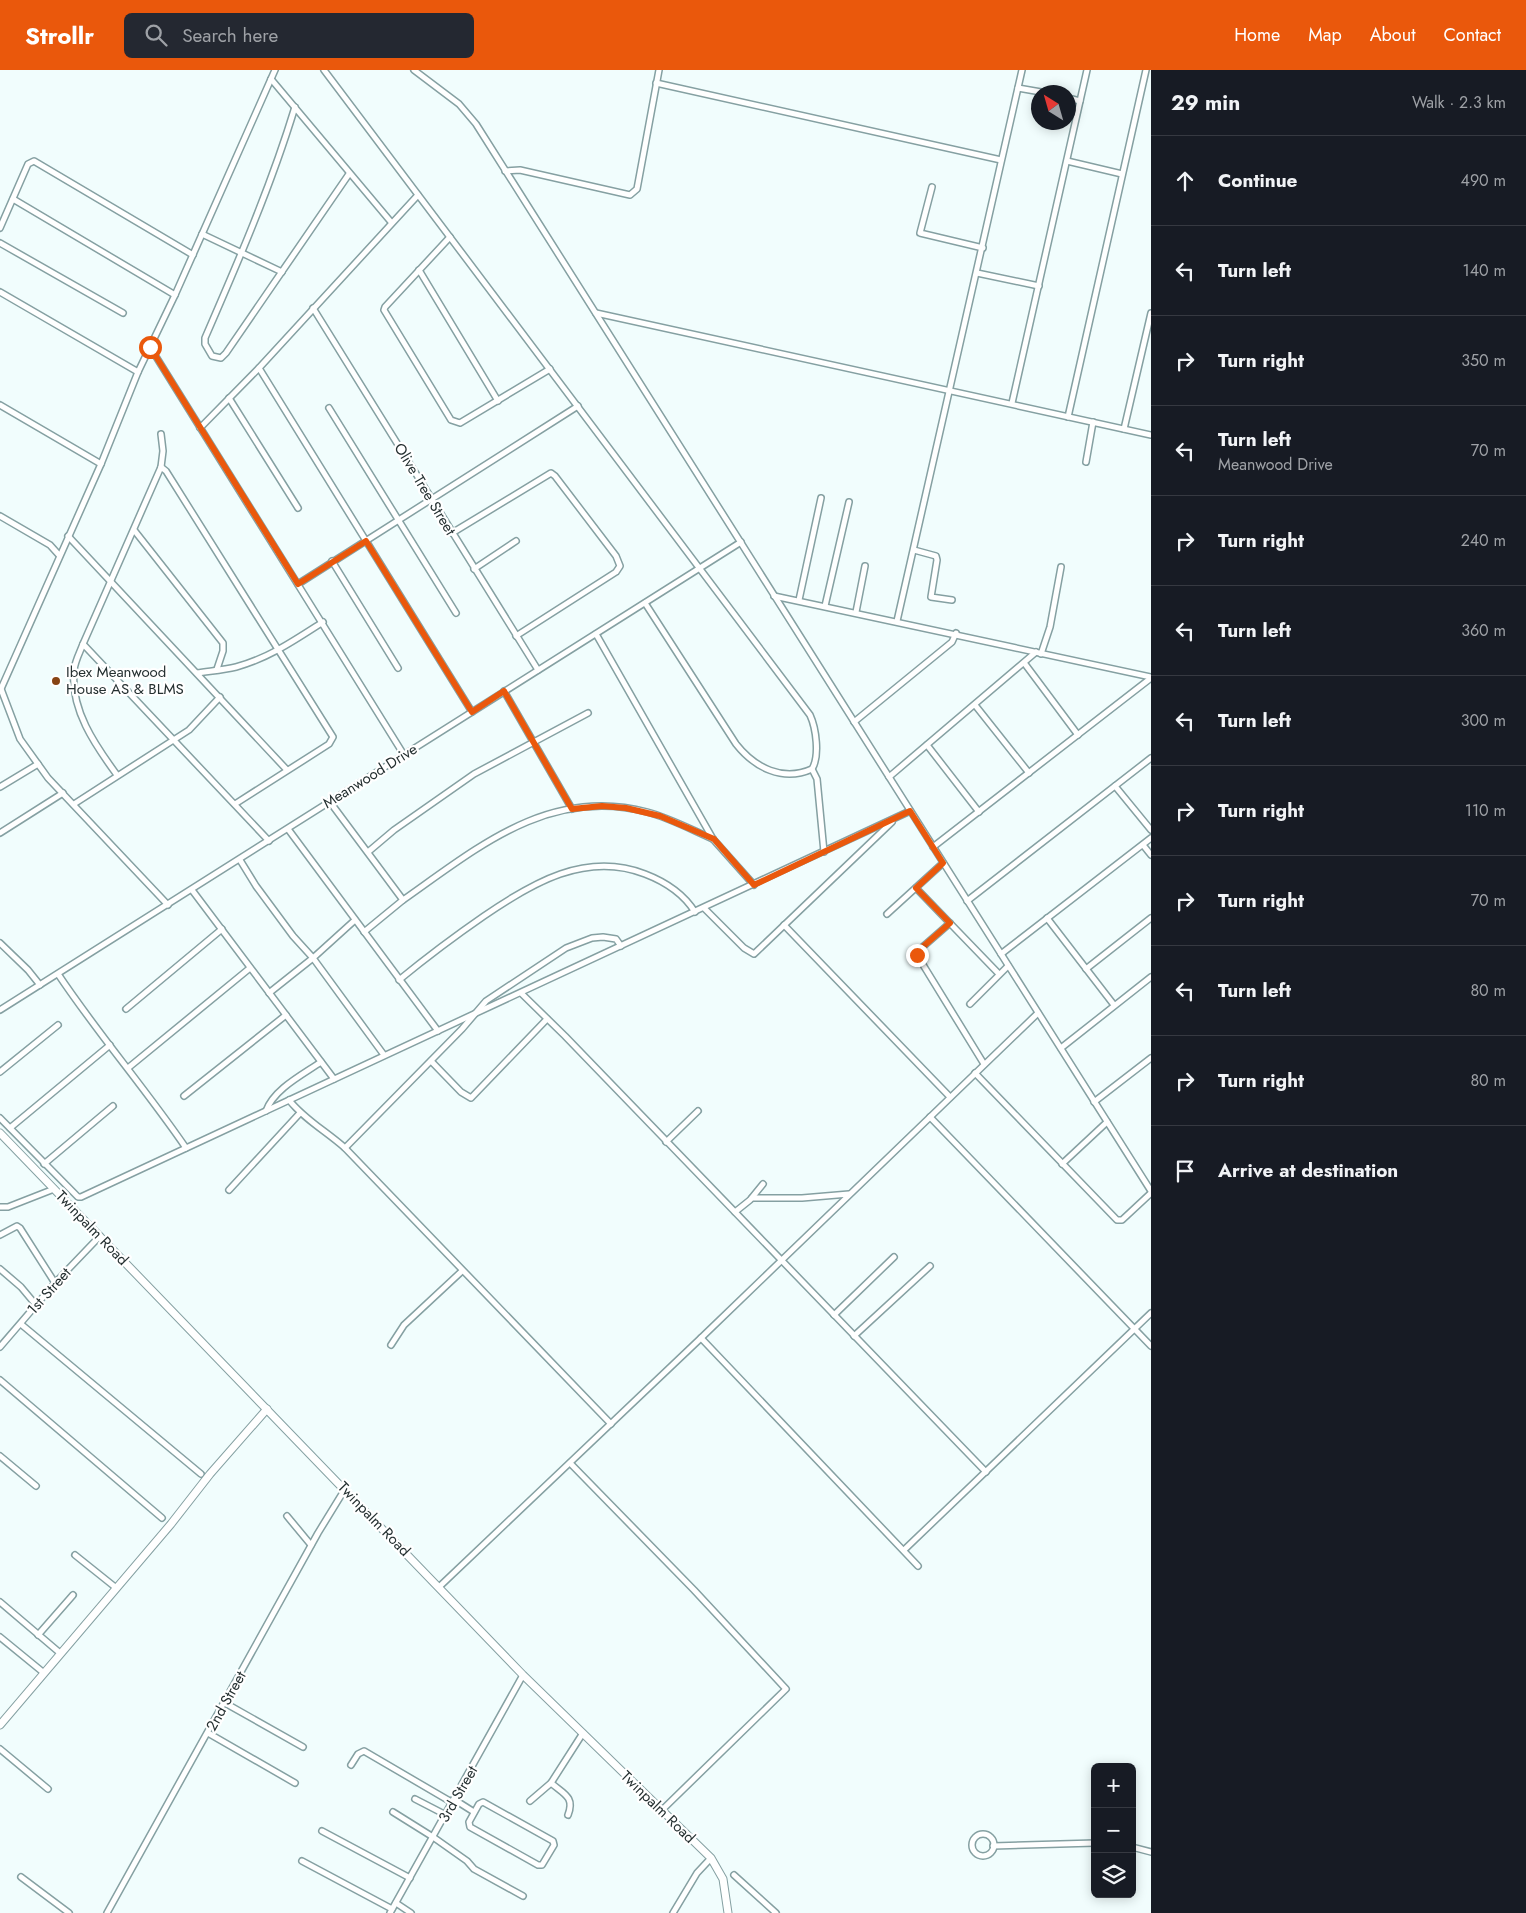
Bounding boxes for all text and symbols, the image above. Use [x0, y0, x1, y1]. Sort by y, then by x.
search box [124, 13, 474, 58]
text: Strollr [25, 18, 94, 53]
icon: search [142, 21, 170, 49]
text: Search here [182, 22, 278, 49]
text: Home [1234, 22, 1280, 48]
text: Map [1308, 22, 1342, 48]
text: About [1370, 22, 1415, 48]
text: Contact [1443, 22, 1501, 48]
north arrow [1031, 85, 1076, 130]
text: 29 min [1171, 88, 1240, 118]
text: Walk · 2.3 km [1412, 91, 1506, 114]
icon: ahead [1171, 167, 1199, 195]
text: Continue [1218, 167, 1297, 194]
text: 490 m [1461, 169, 1506, 192]
icon: left [1171, 257, 1199, 285]
text: Turn left [1218, 257, 1291, 284]
text: 140 m [1463, 259, 1506, 282]
route start [139, 336, 162, 359]
icon: right [1171, 347, 1199, 375]
text: Turn right [1218, 347, 1304, 374]
text: 350 m [1461, 349, 1506, 372]
text: Turn left [1218, 426, 1291, 453]
icon: left [1171, 437, 1199, 465]
street label: Olive Tree Street [389, 439, 461, 540]
text: 70 m [1471, 439, 1506, 462]
text: Meanwood Drive [1218, 453, 1333, 476]
icon: right [1171, 527, 1199, 555]
text: Turn right [1218, 527, 1304, 554]
text: 240 m [1461, 529, 1506, 552]
icon: left [1171, 617, 1199, 645]
text: Turn left [1218, 617, 1291, 644]
text: 360 m [1461, 619, 1506, 642]
place label: Ibex Meanwood House AS & BLMS [66, 661, 184, 700]
marker: Ibex Meanwood House AS & BLMS [50, 675, 62, 687]
icon: left [1171, 707, 1199, 735]
text: Turn left [1218, 707, 1291, 734]
text: 300 m [1461, 709, 1506, 732]
street label: Meanwood Drive [319, 738, 422, 814]
icon: right [1171, 797, 1199, 825]
text: Turn right [1218, 797, 1304, 824]
text: 110 m [1465, 799, 1506, 822]
icon: right [1171, 887, 1199, 915]
text: Turn right [1218, 887, 1304, 914]
text: 70 m [1471, 889, 1506, 912]
route end [906, 944, 929, 967]
icon: left [1171, 977, 1199, 1005]
text: Turn left [1218, 977, 1291, 1004]
text: 80 m [1470, 979, 1506, 1002]
icon: right [1171, 1067, 1199, 1095]
text: Turn right [1218, 1067, 1304, 1094]
text: 80 m [1470, 1069, 1506, 1092]
icon: arrive [1171, 1157, 1199, 1185]
text: Arrive at destination [1218, 1157, 1398, 1184]
street label: Twinpalm Road [51, 1186, 133, 1270]
street label: 1st Street [22, 1262, 76, 1319]
street label: Twinpalm Road [333, 1477, 415, 1561]
street label: 2nd Street [201, 1667, 252, 1735]
street label: 3rd Street [433, 1761, 483, 1826]
map controls [1091, 1763, 1136, 1898]
button: + [1091, 1763, 1136, 1808]
street label: Twinpalm Road [616, 1766, 700, 1848]
button: − [1091, 1808, 1136, 1853]
button: layers [1091, 1853, 1136, 1898]

